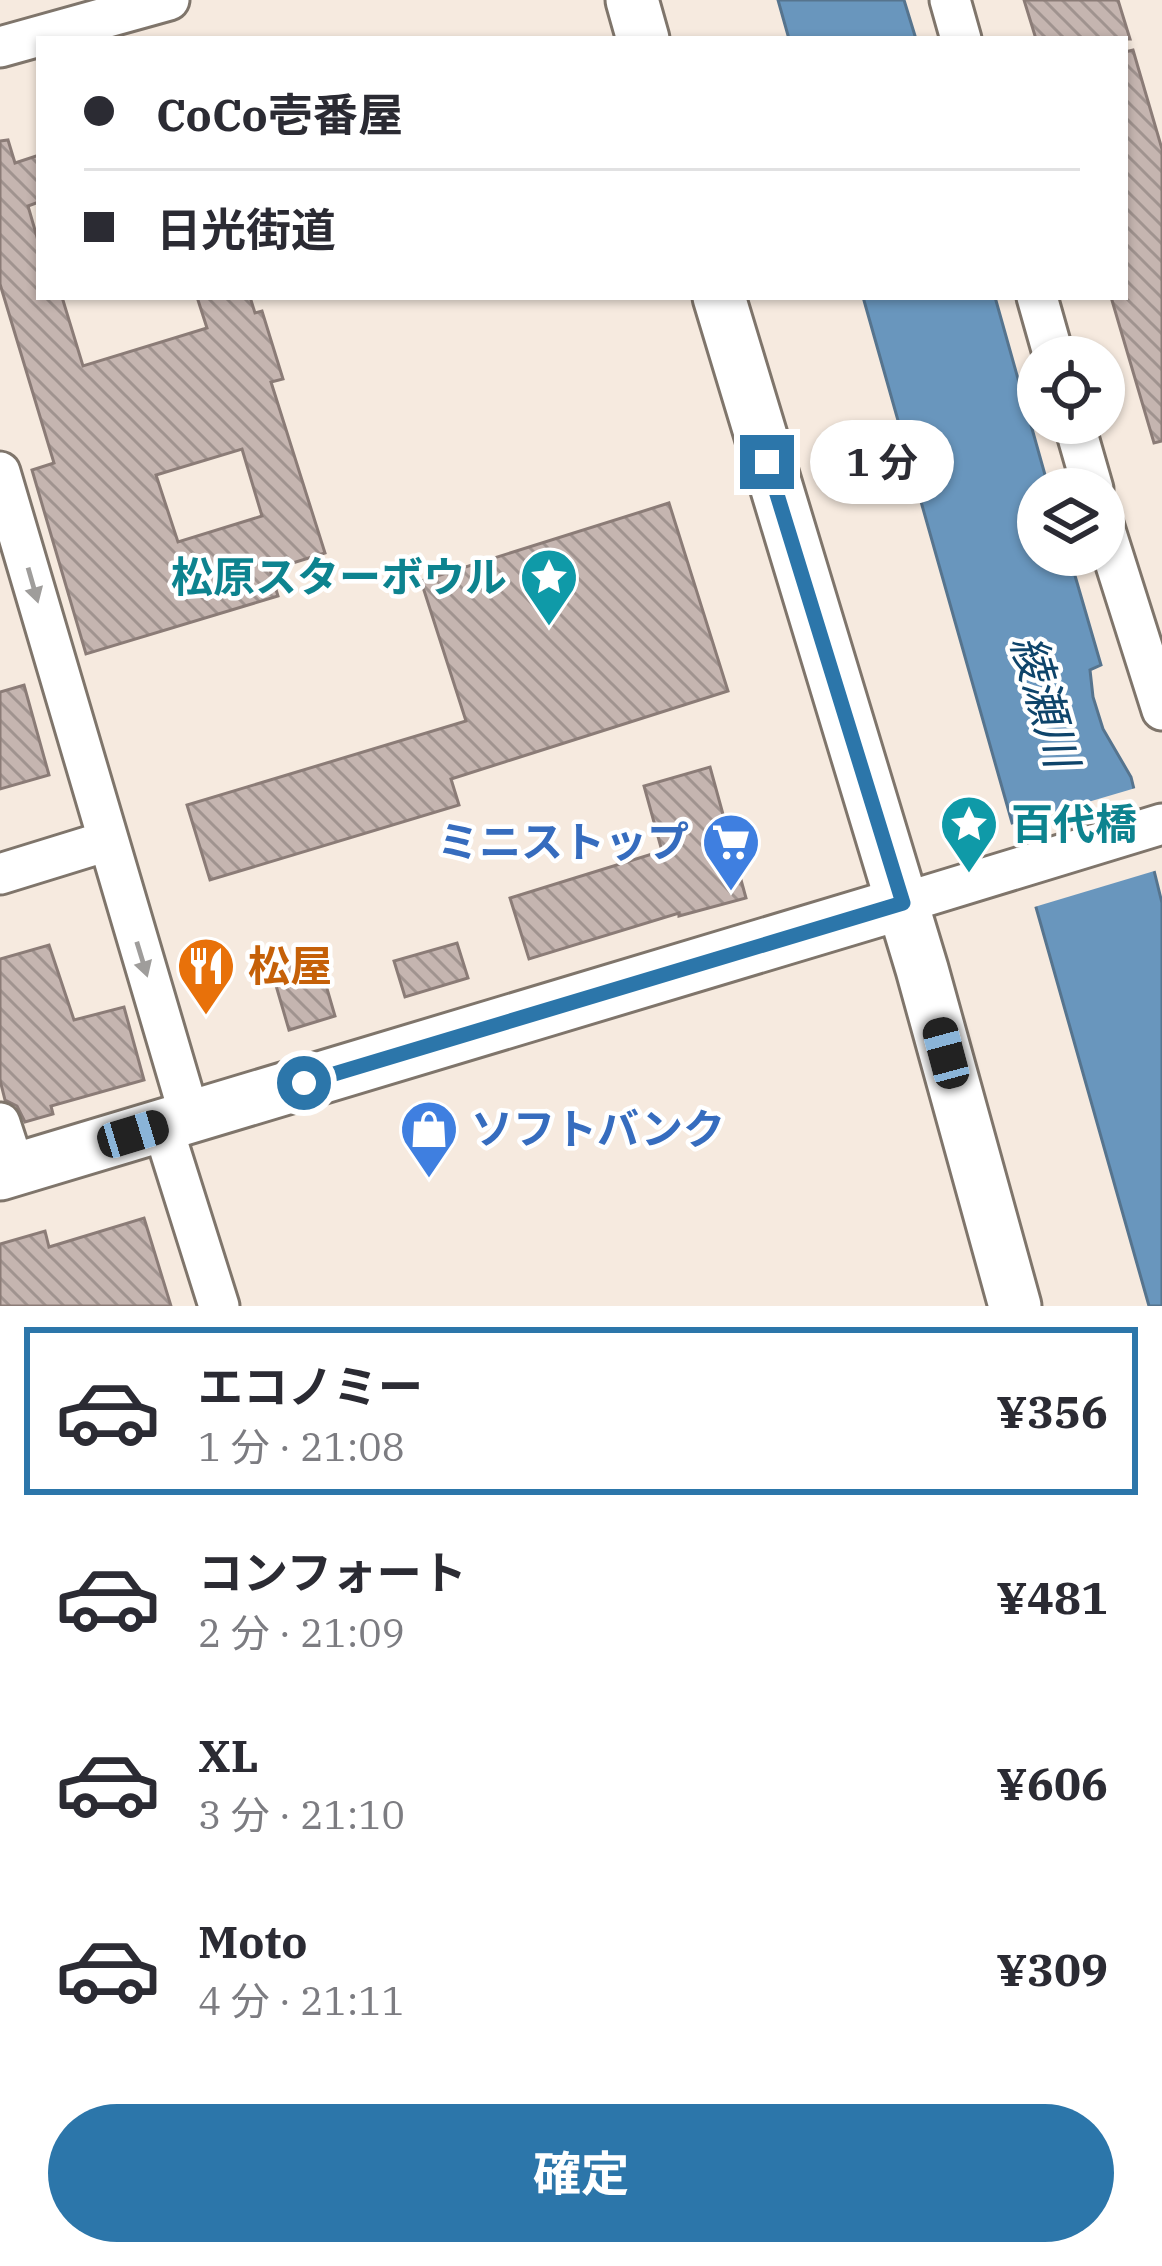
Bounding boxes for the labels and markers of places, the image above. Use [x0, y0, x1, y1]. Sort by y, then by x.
place icon: 松原スターボウル [518, 546, 580, 628]
place label: 松原スターボウル [171, 549, 507, 604]
place icon: 百代橋 [938, 793, 1000, 875]
place label: 百代橋 [1011, 796, 1137, 851]
supermarket icon: ミニストップ [700, 811, 762, 893]
place label: ミニストップ [437, 814, 689, 869]
restaurant icon: 松屋 [175, 935, 237, 1017]
place label: 松屋 [248, 938, 332, 993]
shop icon: ソフトバンク [398, 1098, 460, 1180]
place label: ソフトバンク [471, 1101, 725, 1156]

